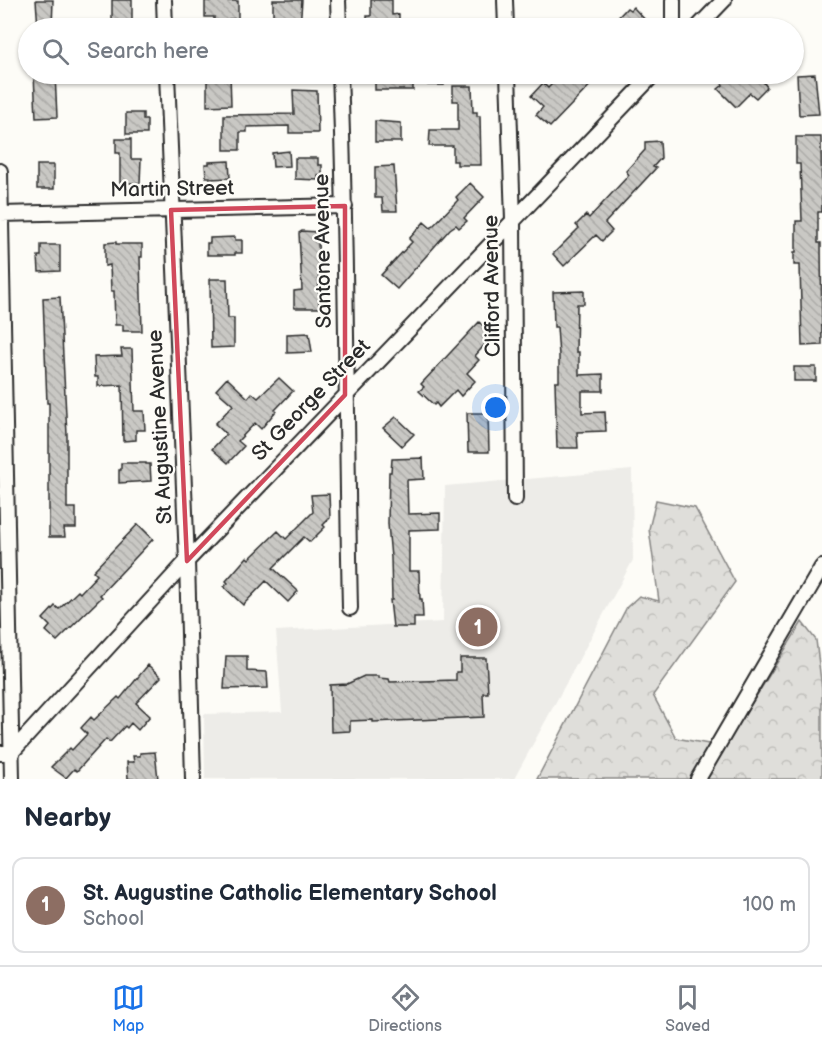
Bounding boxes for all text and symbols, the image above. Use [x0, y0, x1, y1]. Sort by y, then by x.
search box [18, 18, 804, 84]
icon: search [39, 35, 72, 68]
text: Search here [87, 38, 209, 65]
street label: Santone Avenue [309, 173, 337, 329]
street label: Martin Street [110, 175, 235, 203]
street label: Clifford Avenue [478, 215, 506, 357]
street label: St Augustine Avenue [142, 329, 178, 525]
street label: St George Street [247, 334, 376, 466]
your location [481, 393, 510, 422]
pin: 1 [458, 604, 498, 650]
text: Nearby [24, 803, 111, 834]
text: St. Augustine Catholic Elementary School [83, 880, 497, 907]
text: 1 [41, 893, 50, 917]
text: 100 m [743, 893, 796, 917]
text: School [83, 907, 144, 931]
tab: Map [112, 981, 145, 1036]
tab: Directions [368, 981, 442, 1036]
tab: Saved [665, 981, 710, 1036]

